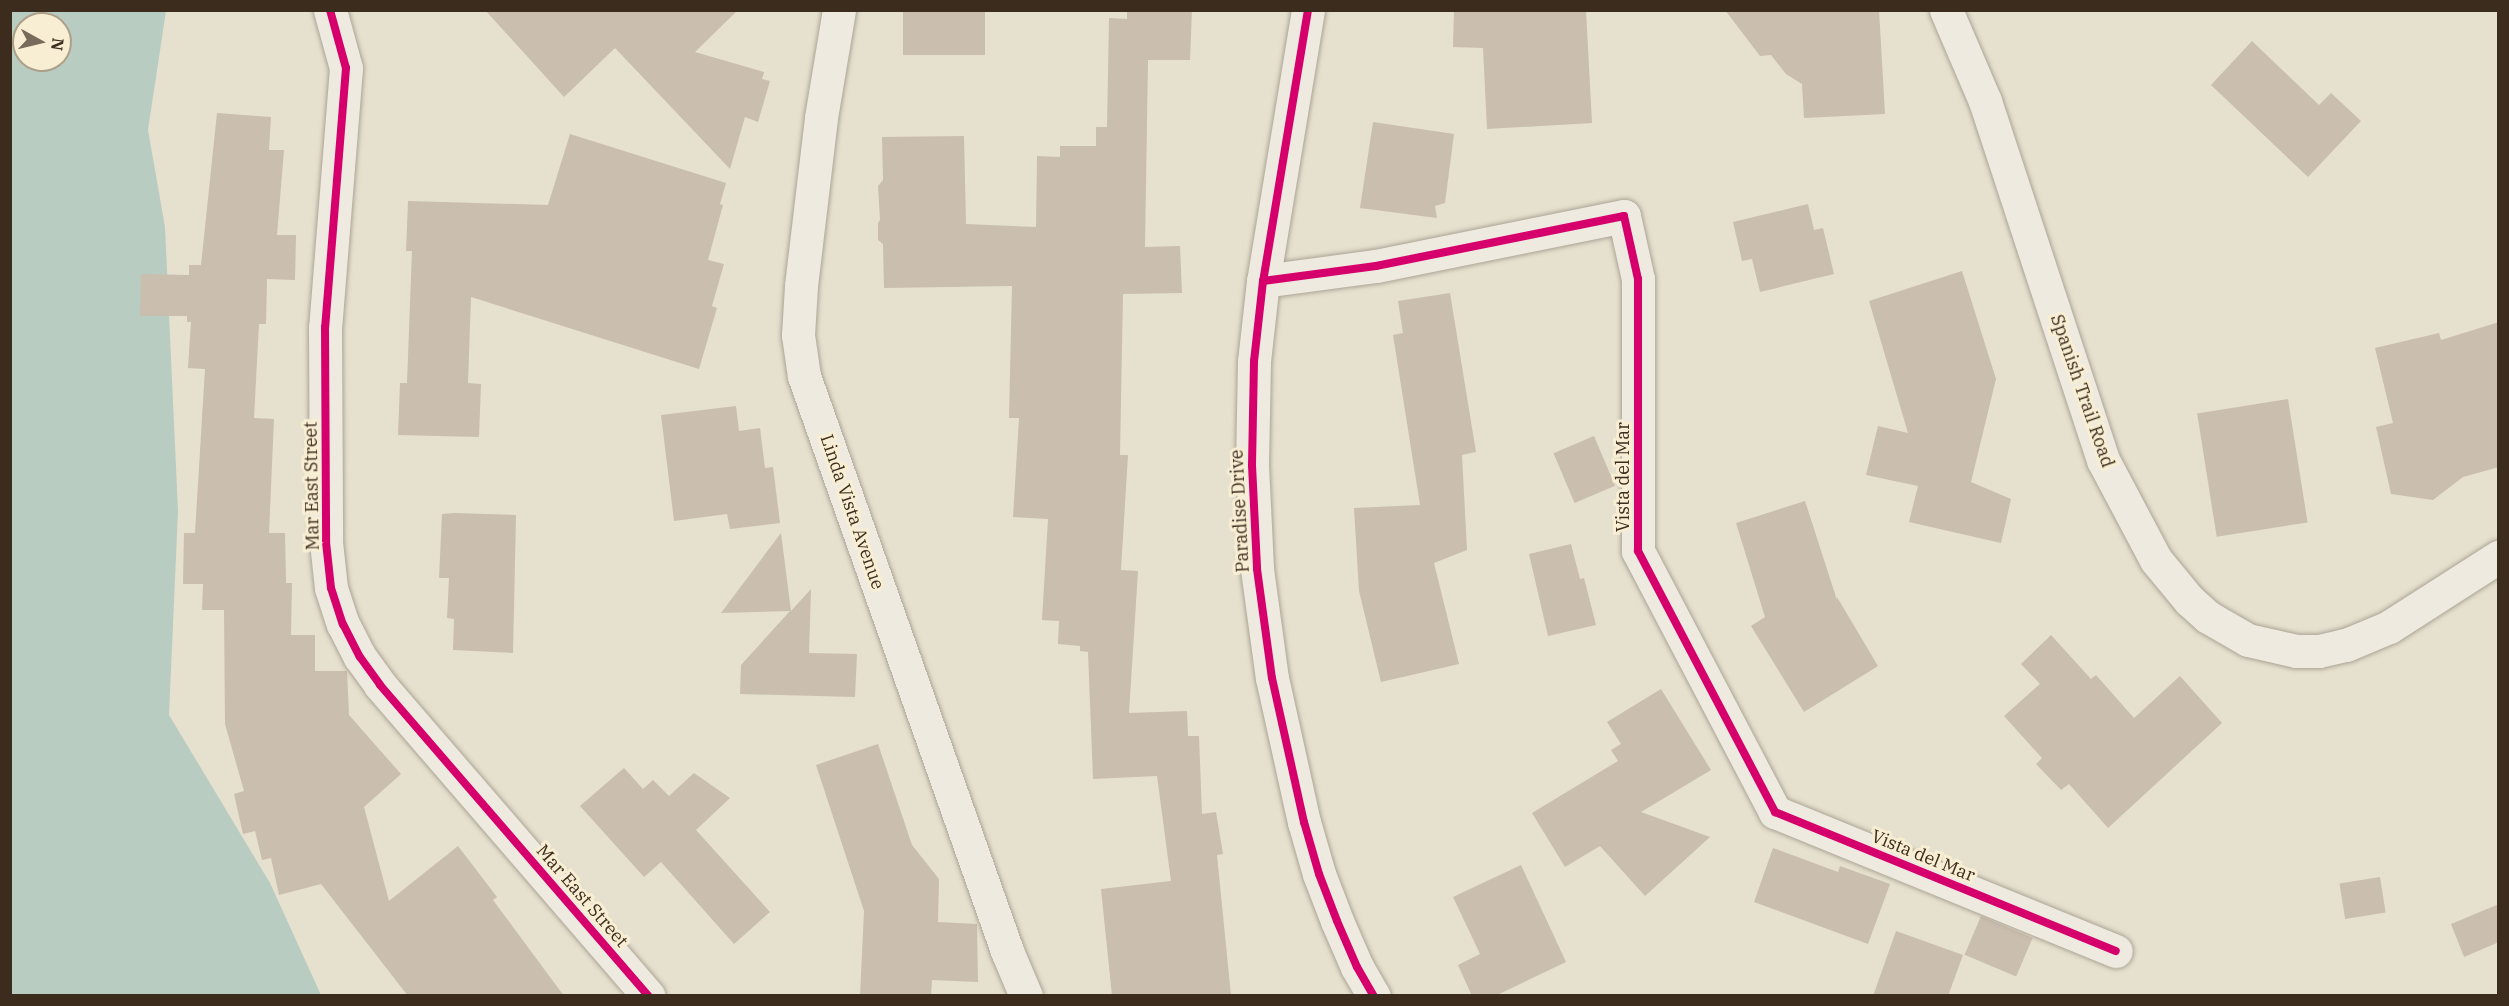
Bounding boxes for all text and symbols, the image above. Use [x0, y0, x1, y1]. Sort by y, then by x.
north arrow [12, 12, 72, 72]
text: N [47, 37, 69, 52]
street label: Spanish Trail Road [2046, 312, 2118, 470]
street label: Mar East Street [300, 421, 324, 551]
street label: Vista del Mar [1612, 422, 1634, 532]
street label: Linda Vista Avenue [815, 432, 889, 592]
street label: Paradise Drive [1226, 449, 1254, 573]
street label: Vista del Mar [1868, 825, 1978, 887]
street label: Mar East Street [532, 840, 632, 952]

